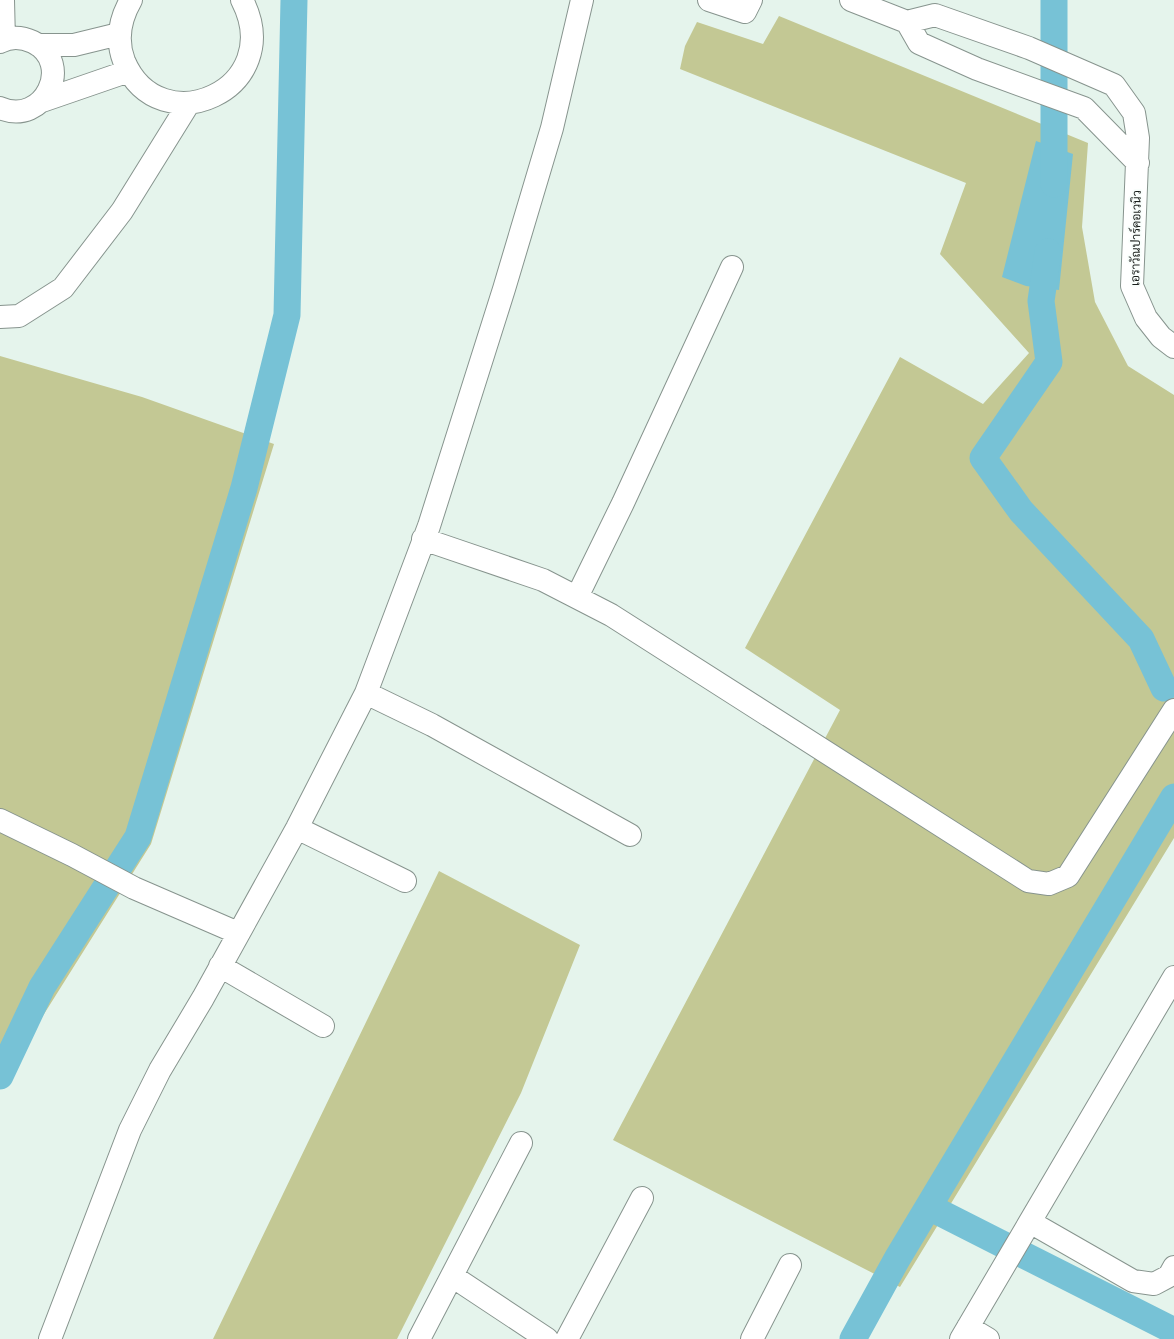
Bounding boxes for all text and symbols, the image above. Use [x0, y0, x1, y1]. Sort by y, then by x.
street label: เอราวัณปาร์คอเวนิว [1127, 190, 1145, 286]

